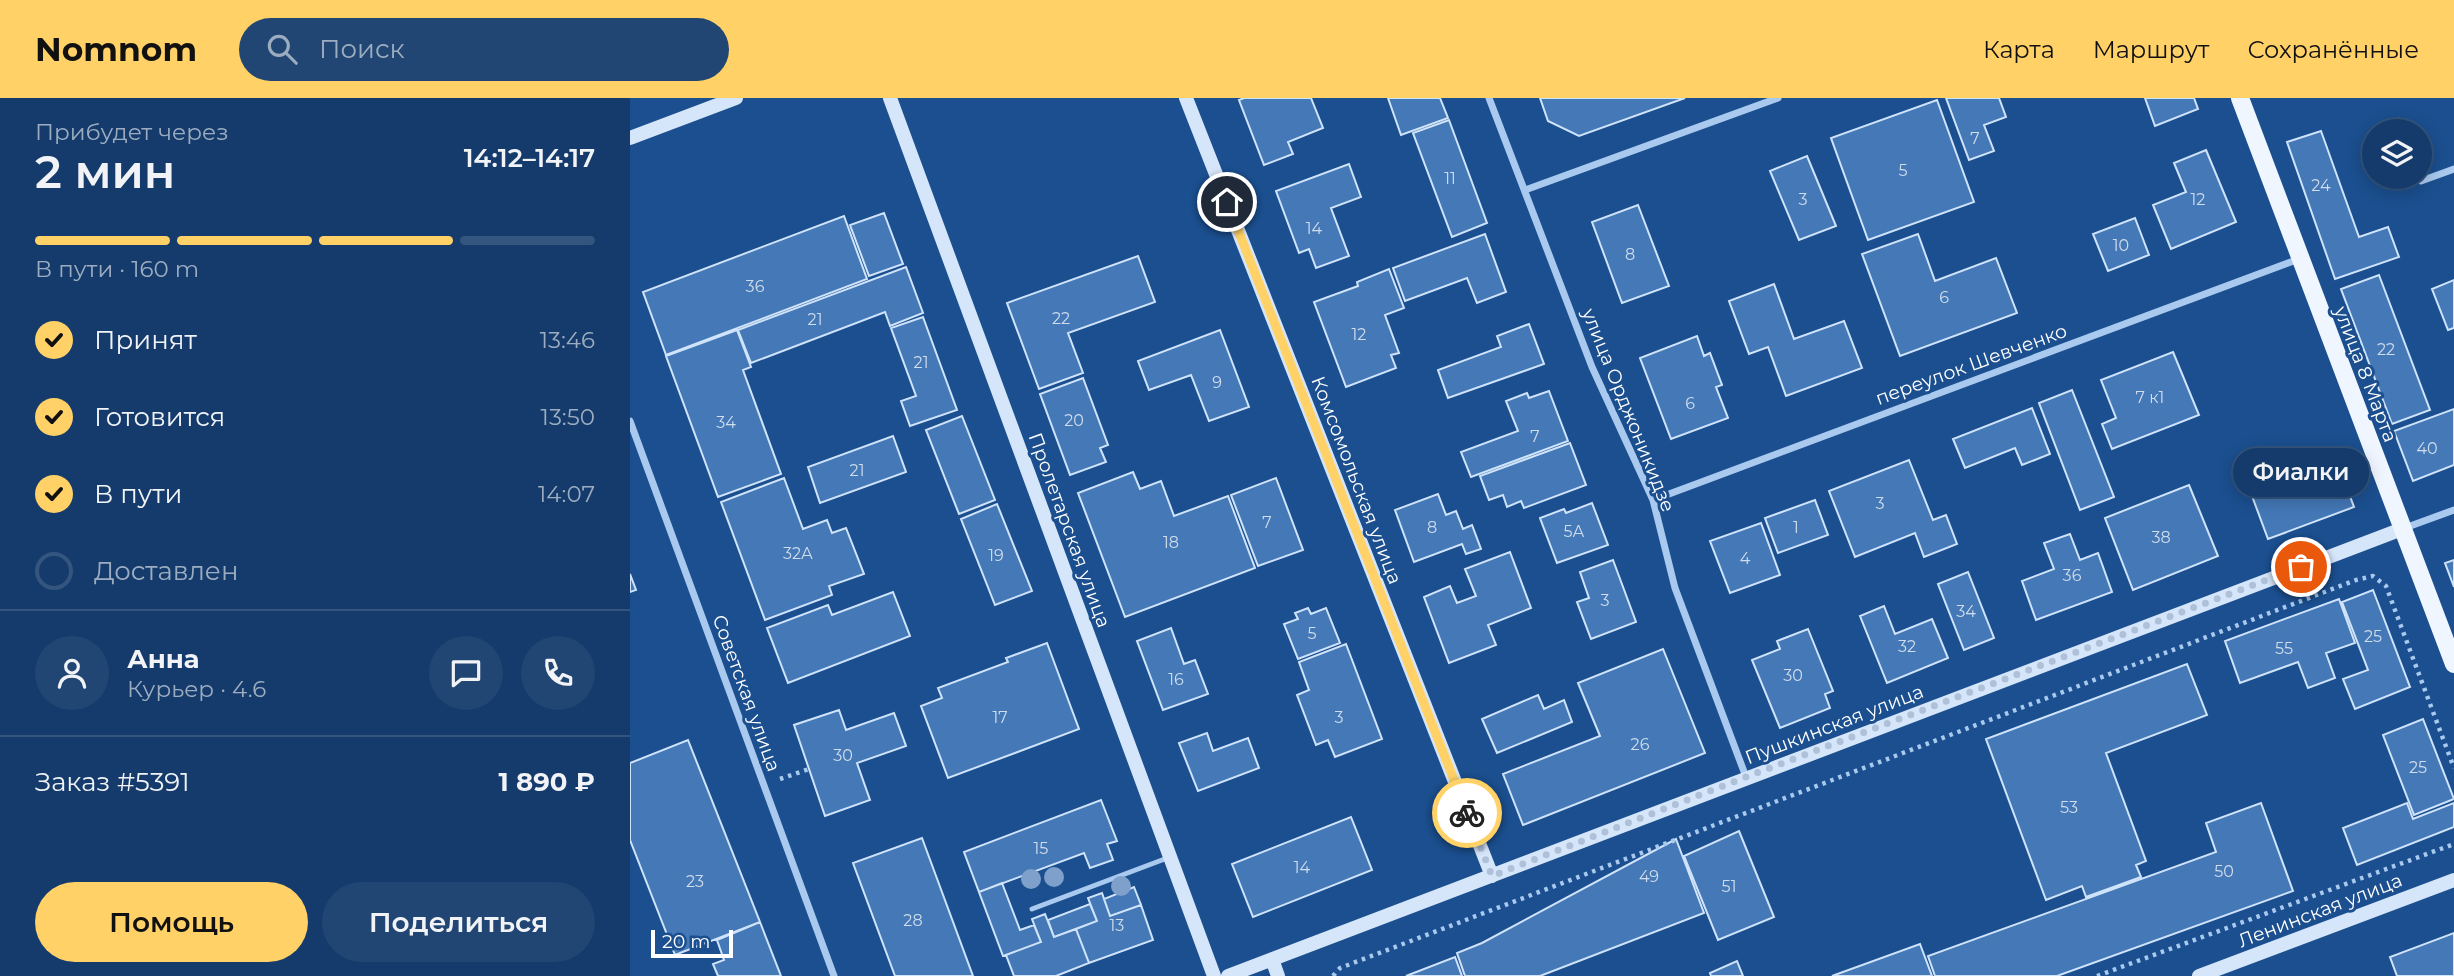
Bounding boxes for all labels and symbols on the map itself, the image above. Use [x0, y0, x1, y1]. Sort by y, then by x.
house number: 7 [1970, 129, 1980, 148]
house number: 5 [1898, 161, 1908, 180]
house number: 11 [1444, 169, 1456, 188]
pin [1197, 172, 1257, 232]
house number: 24 [2311, 176, 2331, 195]
house number: 3 [1798, 190, 1808, 209]
house number: 12 [2191, 190, 2205, 209]
house number: 14 [1306, 219, 1323, 238]
house number: 10 [2113, 236, 2129, 255]
house number: 8 [1625, 245, 1635, 264]
house number: 36 [746, 277, 765, 296]
house number: 6 [1939, 288, 1949, 307]
street label: улица 8 Марта [2329, 302, 2402, 445]
street label: улица Орджоникидзе [1577, 304, 1680, 515]
house number: 22 [1052, 309, 1070, 328]
house number: 21 [808, 310, 822, 329]
street label: переулок Шевченко [1872, 319, 2070, 410]
house number: 12 [1352, 325, 1366, 344]
house number: 22 [2377, 340, 2395, 359]
house number: 21 [914, 353, 928, 372]
house number: 9 [1212, 373, 1222, 392]
street label: Комсомольская улица [1306, 373, 1407, 587]
house number: 7 к1 [2136, 388, 2164, 407]
house number: 6 [1685, 394, 1695, 413]
house number: 20 [1064, 411, 1084, 430]
house number: 34 [716, 413, 736, 432]
house number: 7 [1530, 427, 1540, 446]
street label: Пролетарская улица [1024, 430, 1115, 631]
house number: 40 [2416, 439, 2438, 458]
callout: Фиалки [2233, 448, 2369, 497]
house number: 21 [850, 461, 864, 480]
house number: 3 [1875, 494, 1885, 513]
house number: 7 [1262, 513, 1272, 532]
house number: 8 [1427, 518, 1437, 537]
house number: 1 [1793, 518, 1799, 537]
house number: 5А [1564, 522, 1585, 541]
house number: 38 [2151, 528, 2171, 547]
house number: 18 [1163, 533, 1179, 552]
pin [2271, 537, 2331, 597]
house number: 32А [783, 544, 813, 563]
house number: 19 [988, 546, 1004, 565]
house number: 4 [1740, 549, 1751, 568]
house number: 36 [2063, 566, 2082, 585]
house number: 3 [1600, 591, 1610, 610]
house number: 34 [1956, 602, 1976, 621]
street label: Советская улица [707, 612, 786, 775]
house number: 5 [1307, 624, 1317, 643]
house number: 25 [2364, 627, 2382, 646]
house number: 32 [1898, 637, 1916, 656]
house number: 55 [2275, 639, 2293, 658]
house number: 30 [1783, 666, 1803, 685]
house number: 16 [1168, 670, 1184, 689]
street label: Пушкинская улица [1742, 680, 1927, 769]
house number: 17 [992, 708, 1008, 727]
house number: 3 [1334, 708, 1344, 727]
house number: 26 [1631, 735, 1650, 754]
house number: 30 [833, 746, 853, 765]
house number: 25 [2409, 758, 2427, 777]
courier [1432, 778, 1502, 848]
house number: 53 [2060, 798, 2078, 817]
house number: 15 [1034, 839, 1048, 858]
house number: 14 [1294, 858, 1311, 877]
house number: 50 [2214, 862, 2234, 881]
house number: 49 [1639, 867, 1659, 886]
street label: Ленинская улица [2235, 869, 2405, 952]
house number: 23 [686, 872, 704, 891]
house number: 51 [1722, 877, 1736, 896]
house number: 28 [903, 911, 923, 930]
house number: 13 [1110, 916, 1124, 935]
scale bar [651, 927, 733, 959]

